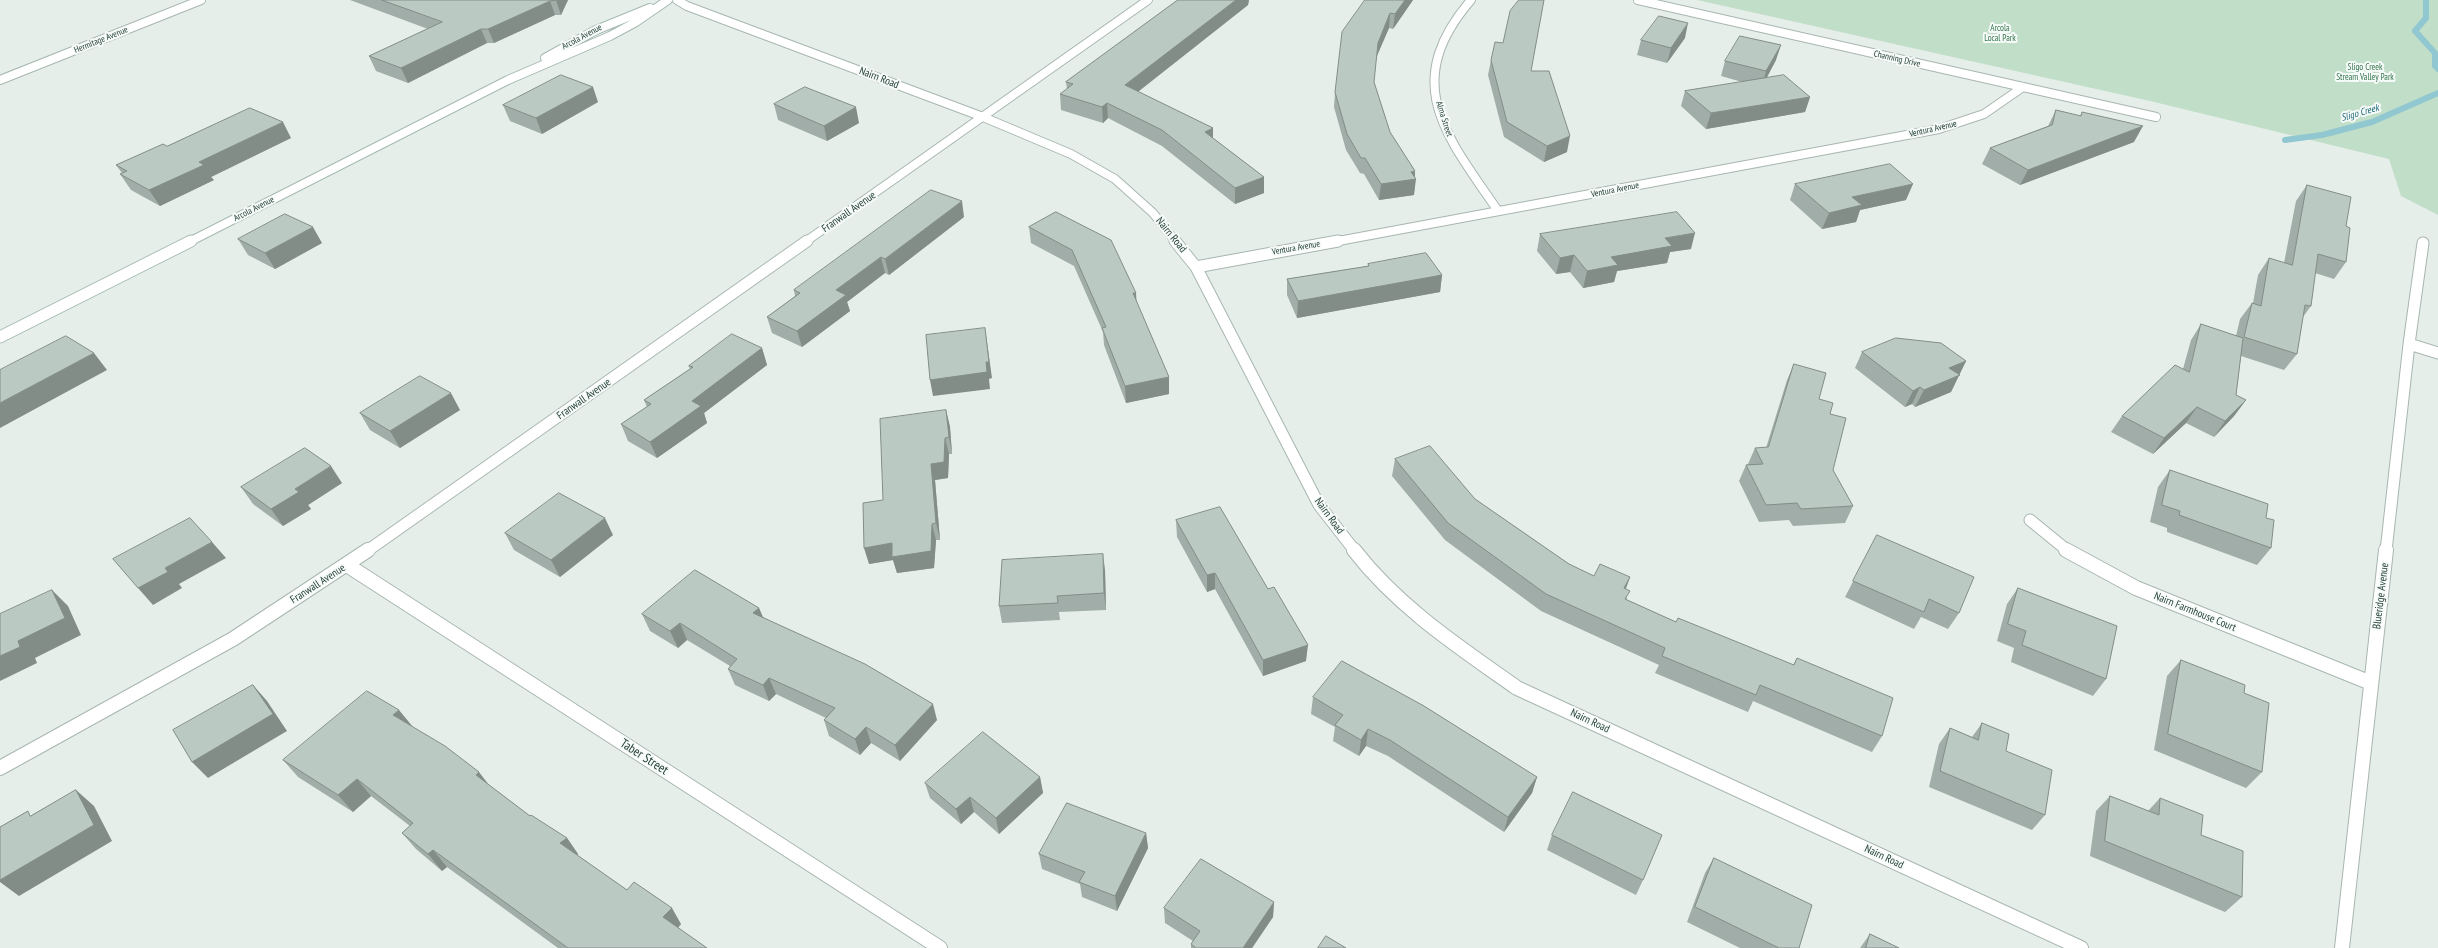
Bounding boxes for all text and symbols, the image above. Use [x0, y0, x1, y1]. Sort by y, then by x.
street label: Arcola Avenue [560, 22, 604, 52]
park label: Arcola Local Park [1984, 23, 2016, 44]
street label: Hermitage Avenue [72, 24, 130, 56]
street label: Channing Drive [1873, 48, 1921, 70]
park label: Sligo Creek Stream Valley Park [2336, 62, 2394, 83]
street label: Nairn Road [857, 64, 901, 92]
street label: Alma Street [1433, 100, 1455, 138]
water label: Sligo Creek [2340, 102, 2380, 124]
street label: Ventura Avenue [1908, 118, 1958, 140]
street label: Ventura Avenue [1590, 180, 1640, 200]
street label: Franwall Avenue [819, 189, 879, 235]
street label: Arcola Avenue [232, 194, 276, 224]
street label: Nairn Road [1153, 215, 1189, 255]
street label: Ventura Avenue [1271, 238, 1321, 258]
street label: Franwall Avenue [554, 376, 614, 422]
street label: Nairn Road [1311, 495, 1347, 537]
street label: Franwall Avenue [288, 561, 348, 607]
street label: Blueridge Avenue [2370, 562, 2392, 630]
street label: Nairn Farmhouse Court [2152, 589, 2238, 635]
street label: Nairn Road [1568, 706, 1612, 736]
street label: Taber Street [617, 736, 671, 778]
street label: Nairn Road [1862, 842, 1906, 872]

